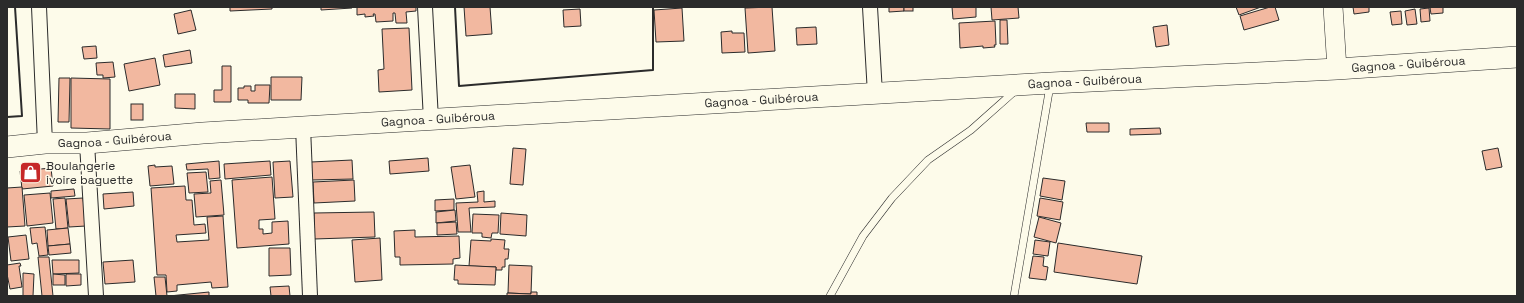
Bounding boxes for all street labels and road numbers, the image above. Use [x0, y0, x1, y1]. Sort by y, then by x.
street label: Gagnoa - Guibéroua [1351, 52, 1466, 76]
street label: Gagnoa - Guibéroua [1027, 71, 1142, 92]
street label: Gagnoa - Guibéroua [704, 89, 819, 111]
street label: Gagnoa - Guibéroua [381, 108, 495, 130]
street label: Gagnoa - Guibéroua [58, 128, 172, 151]

